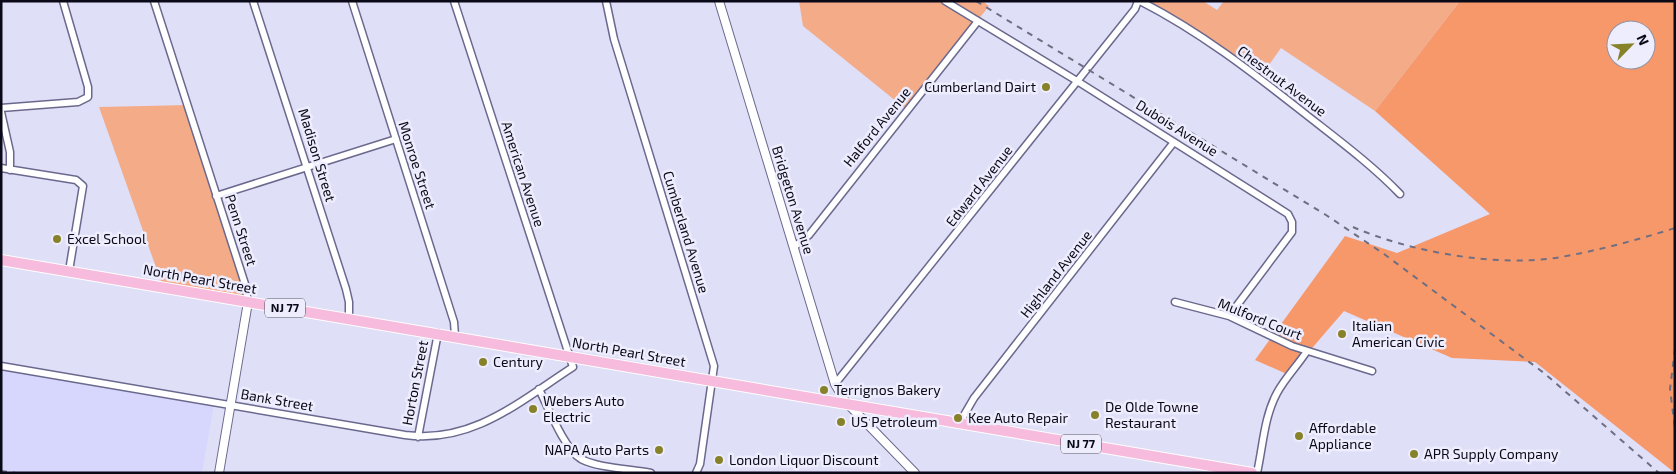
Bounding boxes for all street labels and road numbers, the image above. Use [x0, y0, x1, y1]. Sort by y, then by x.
street label: Chestnut Avenue [1234, 42, 1330, 120]
street label: Halford Avenue [839, 83, 914, 170]
street label: Dubois Avenue [1133, 96, 1221, 160]
street label: Madison Street [295, 106, 340, 204]
street label: Monroe Street [395, 119, 440, 211]
street label: American Avenue [498, 119, 549, 229]
street label: Edward Avenue [942, 142, 1016, 230]
street label: Bridgeton Avenue [769, 144, 818, 256]
street label: Cumberland Avenue [660, 169, 713, 295]
street label: Penn Street [222, 192, 261, 268]
street label: Highland Avenue [1016, 227, 1095, 321]
street label: North Pearl Street [142, 260, 258, 297]
street label: Mulford Court [1216, 294, 1305, 343]
road number: NJ 77 [265, 298, 305, 318]
street label: North Pearl Street [571, 333, 687, 370]
street label: Horton Street [398, 339, 431, 427]
street label: Bank Street [239, 385, 315, 414]
road number: NJ 77 [1061, 434, 1101, 454]

